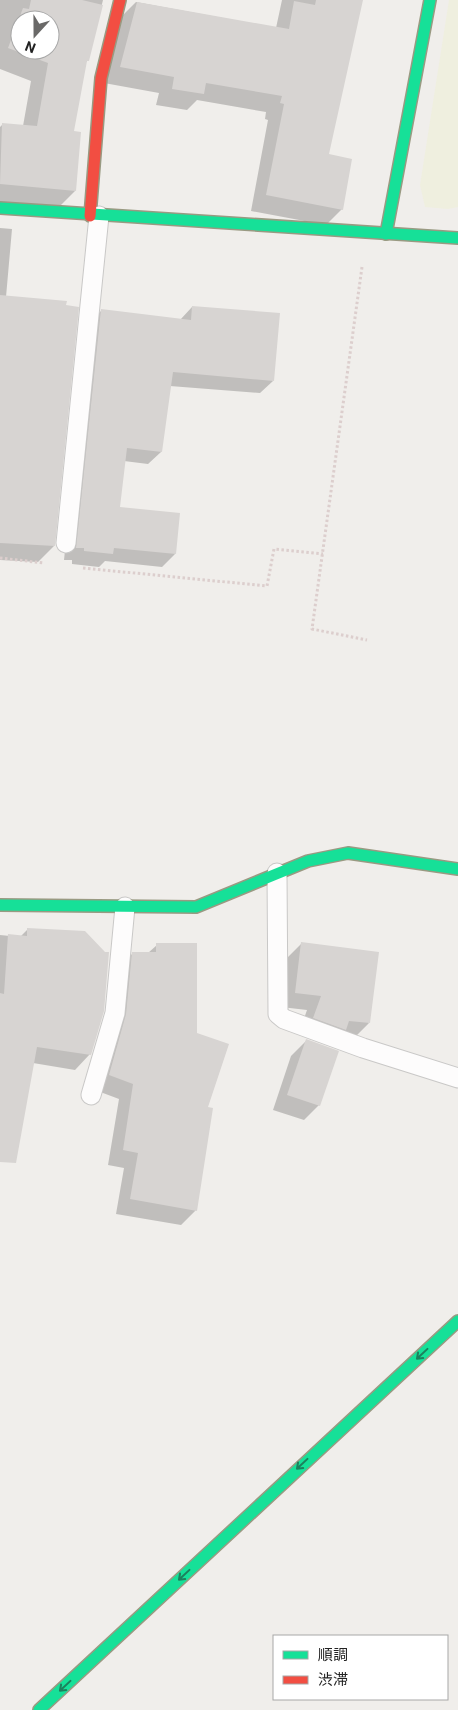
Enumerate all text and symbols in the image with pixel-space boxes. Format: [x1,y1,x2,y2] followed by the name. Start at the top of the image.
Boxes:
[10,10,60,60] north arrow
[23,38,38,56] text: N
[416,1348,429,1360] one-way arrow
[296,1458,309,1470] one-way arrow
[177,1569,190,1581] one-way arrow
[273,1635,448,1700] legend
[318,1646,348,1664] text: 順調
[318,1671,348,1689] text: 渋滞
[58,1680,71,1692] one-way arrow

